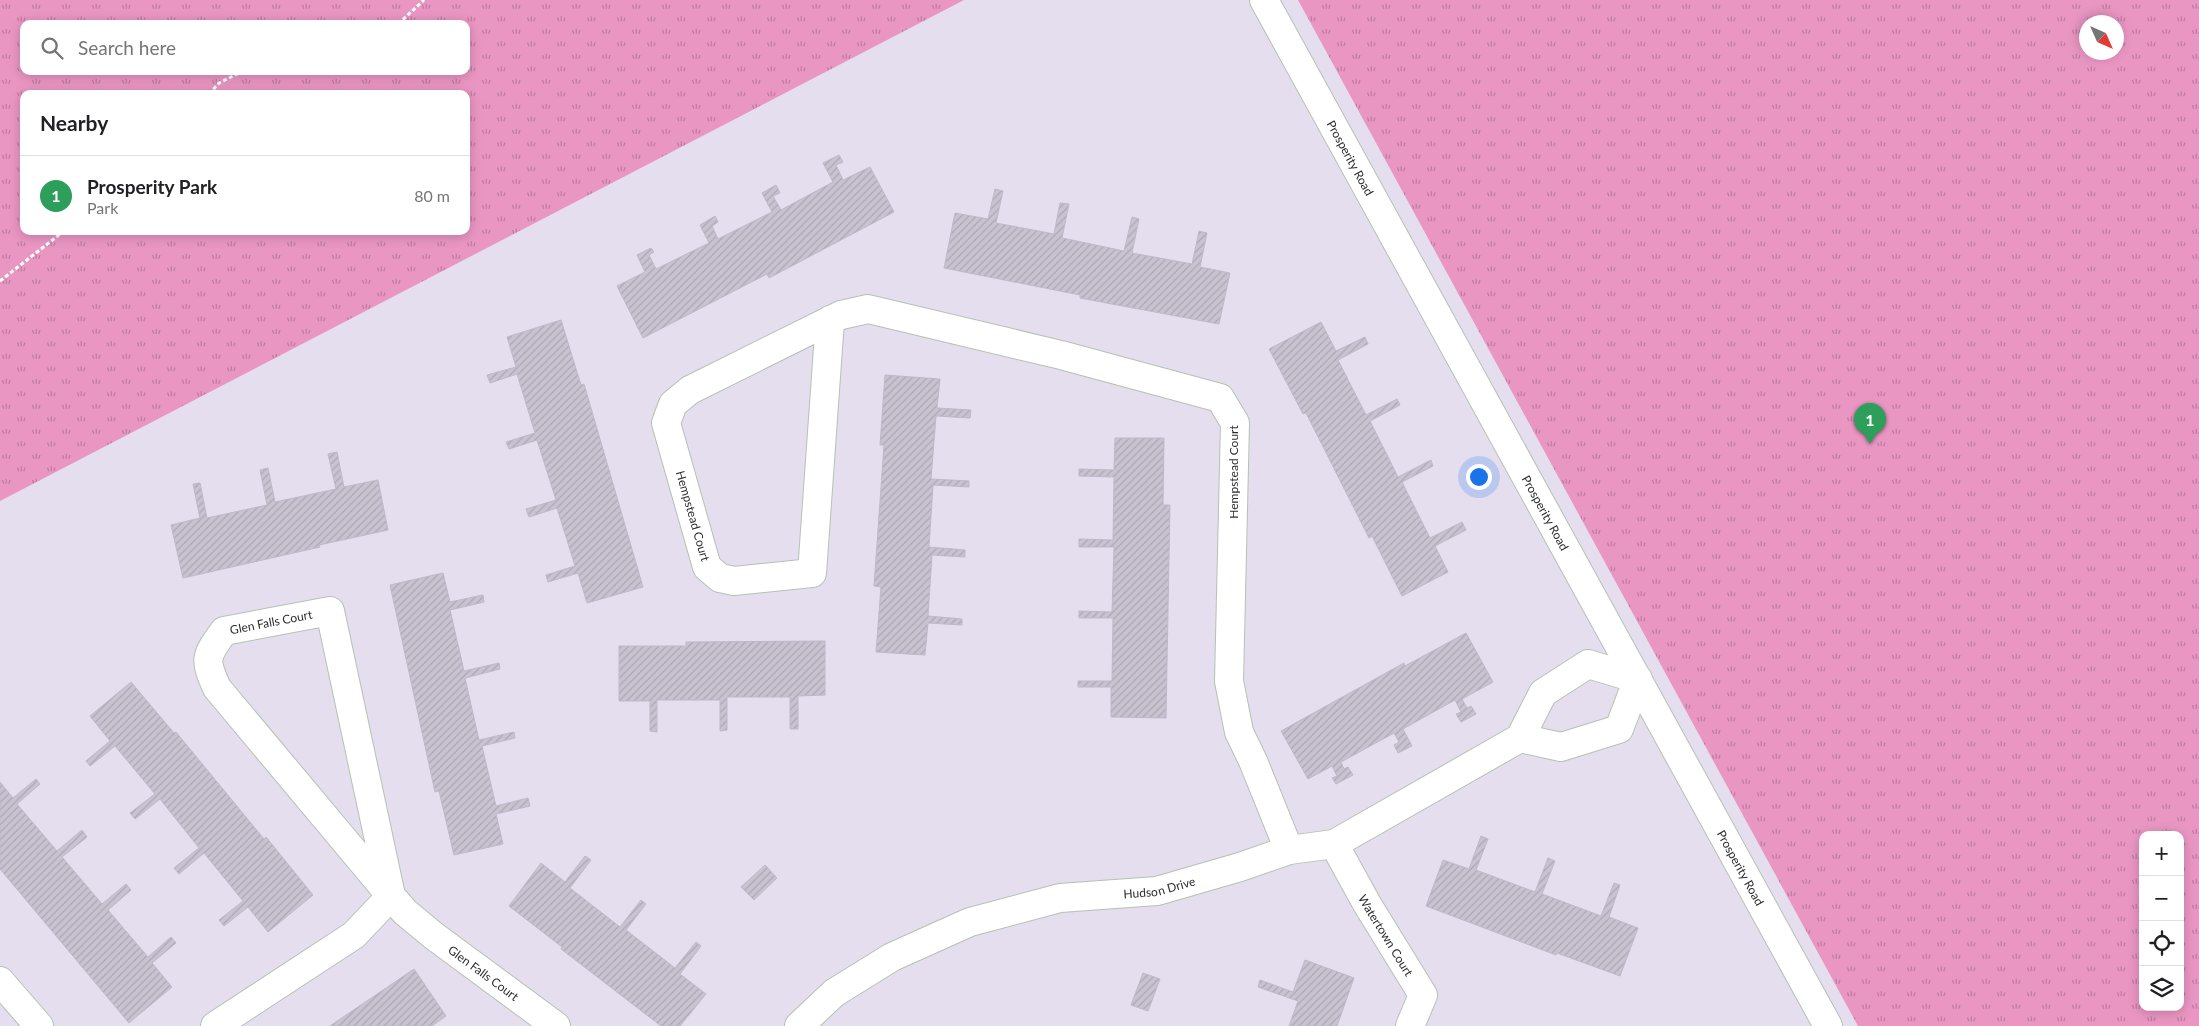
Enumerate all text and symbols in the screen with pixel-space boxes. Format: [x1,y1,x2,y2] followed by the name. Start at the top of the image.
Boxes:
[2079,15,2124,60] north arrow
[20,20,470,75] search box
[38,34,66,62] icon: search
[78,36,176,59] text: Search here
[40,110,108,135] text: Nearby
[1324,118,1377,198] street label: Prosperity Road
[87,175,217,198] text: Prosperity Park
[51,186,61,205] text: 1
[414,186,450,205] text: 80 m
[87,198,118,217] text: Park
[1854,403,1886,444] pin: 1
[1226,425,1241,519] street label: Hempstead Court
[1466,464,1492,490] your location
[673,469,713,564] street label: Hempstead Court
[1519,472,1572,553] street label: Prosperity Road
[229,607,314,637] street label: Glen Falls Court
[1714,827,1768,908] street label: Prosperity Road
[2139,831,2184,1011] map controls
[2139,831,2184,876] button: +
[1123,873,1197,901] street label: Hudson Drive
[2139,876,2184,921] button: −
[1356,892,1417,979] street label: Watertown Court
[2139,921,2184,966] button: locate
[446,942,522,1004] street label: Glen Falls Court
[2139,966,2184,1011] button: layers

